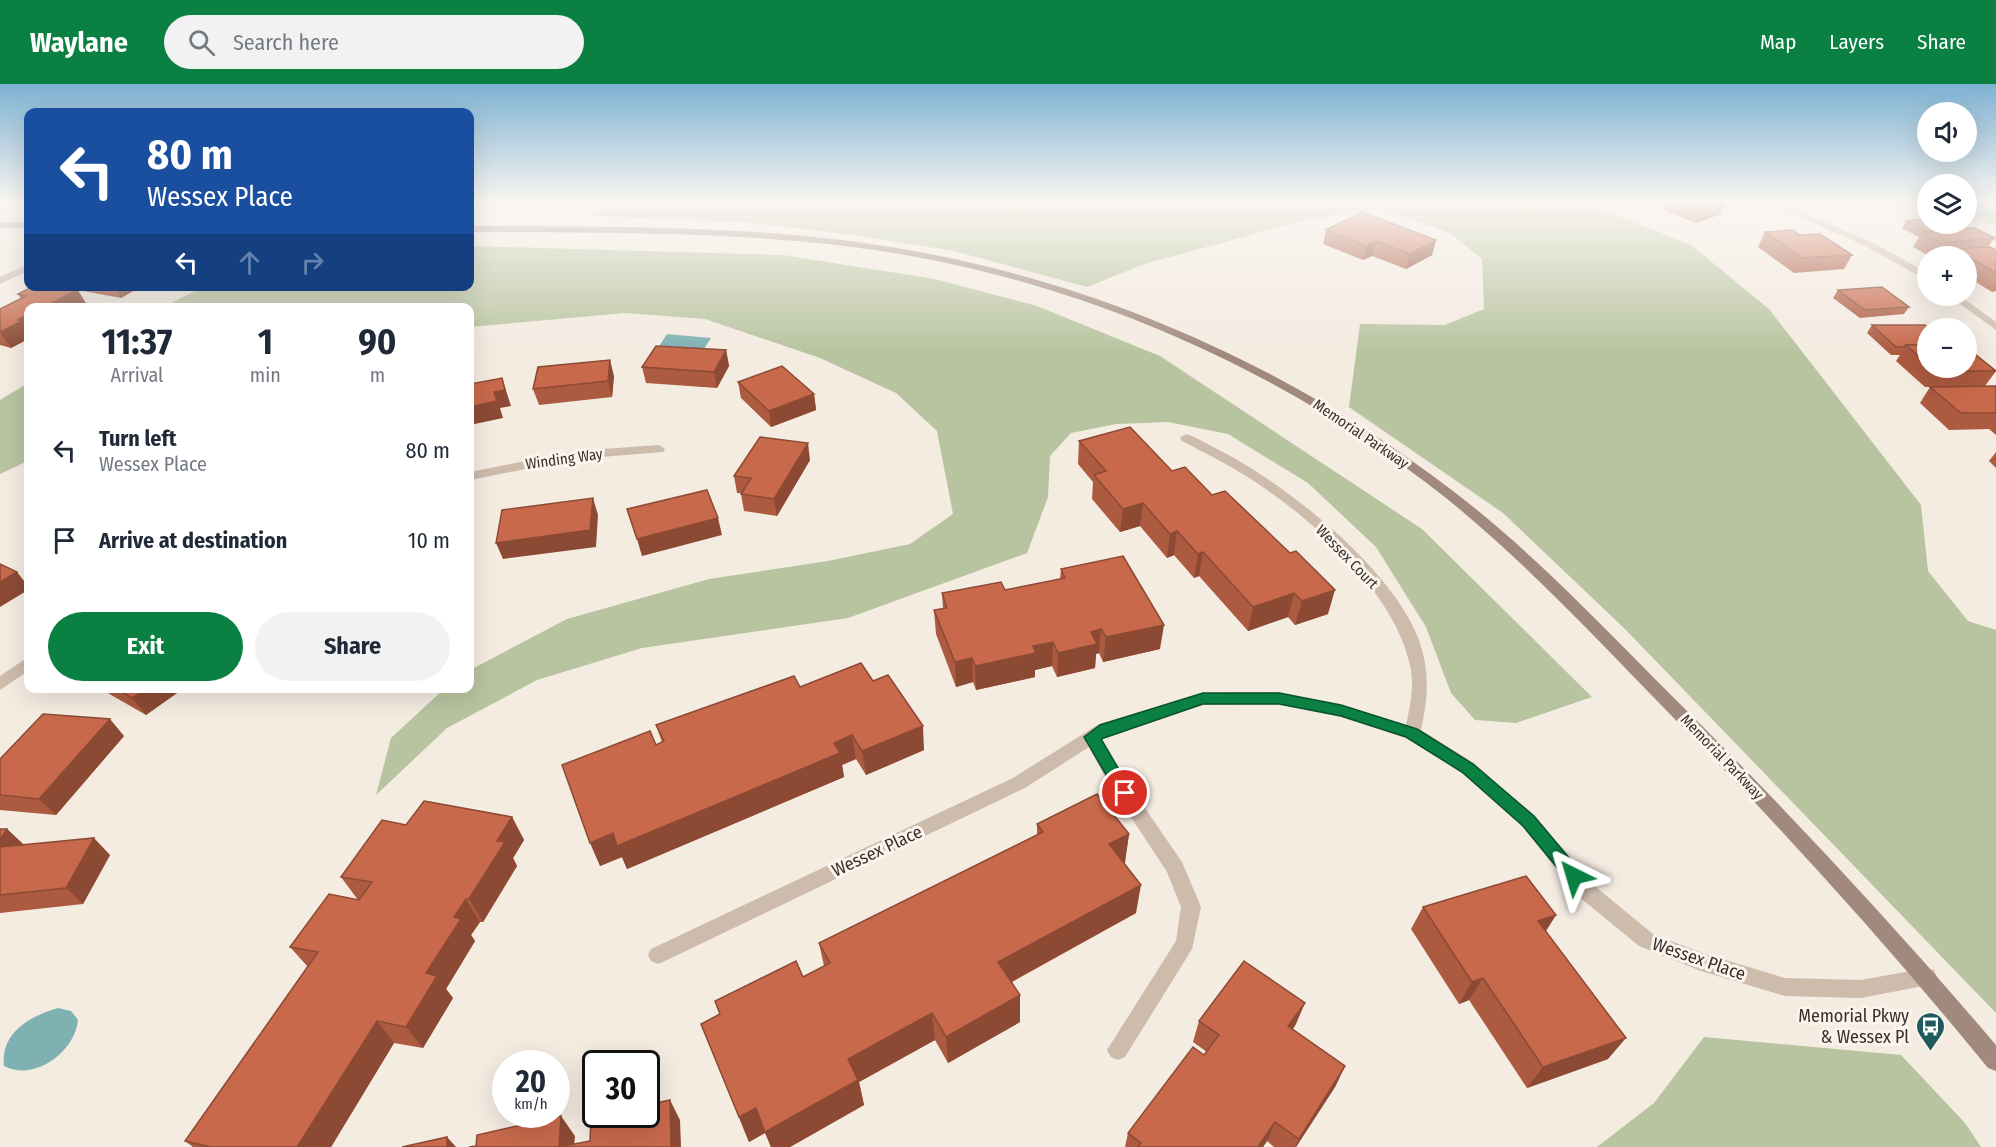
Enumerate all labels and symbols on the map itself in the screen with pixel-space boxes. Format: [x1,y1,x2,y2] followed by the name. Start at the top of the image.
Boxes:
[1310,395,1412,473] street label: Memorial Parkway
[524,445,604,473] street label: Winding Way
[1312,521,1382,593] street label: Wessex Court
[1677,711,1767,803] street label: Memorial Parkway
[1099,767,1150,818] pin
[828,820,926,882] street label: Wessex Place
[1542,844,1606,908] position arrow
[1649,933,1749,985] street label: Wessex Place
[1798,1005,1909,1048] place label: Memorial Pkwy & Wessex Pl
[1914,1010,1946,1052] bus stop icon: Memorial Pkwy & Wessex Pl
[582,1050,660,1128] speed limit sign: 30

